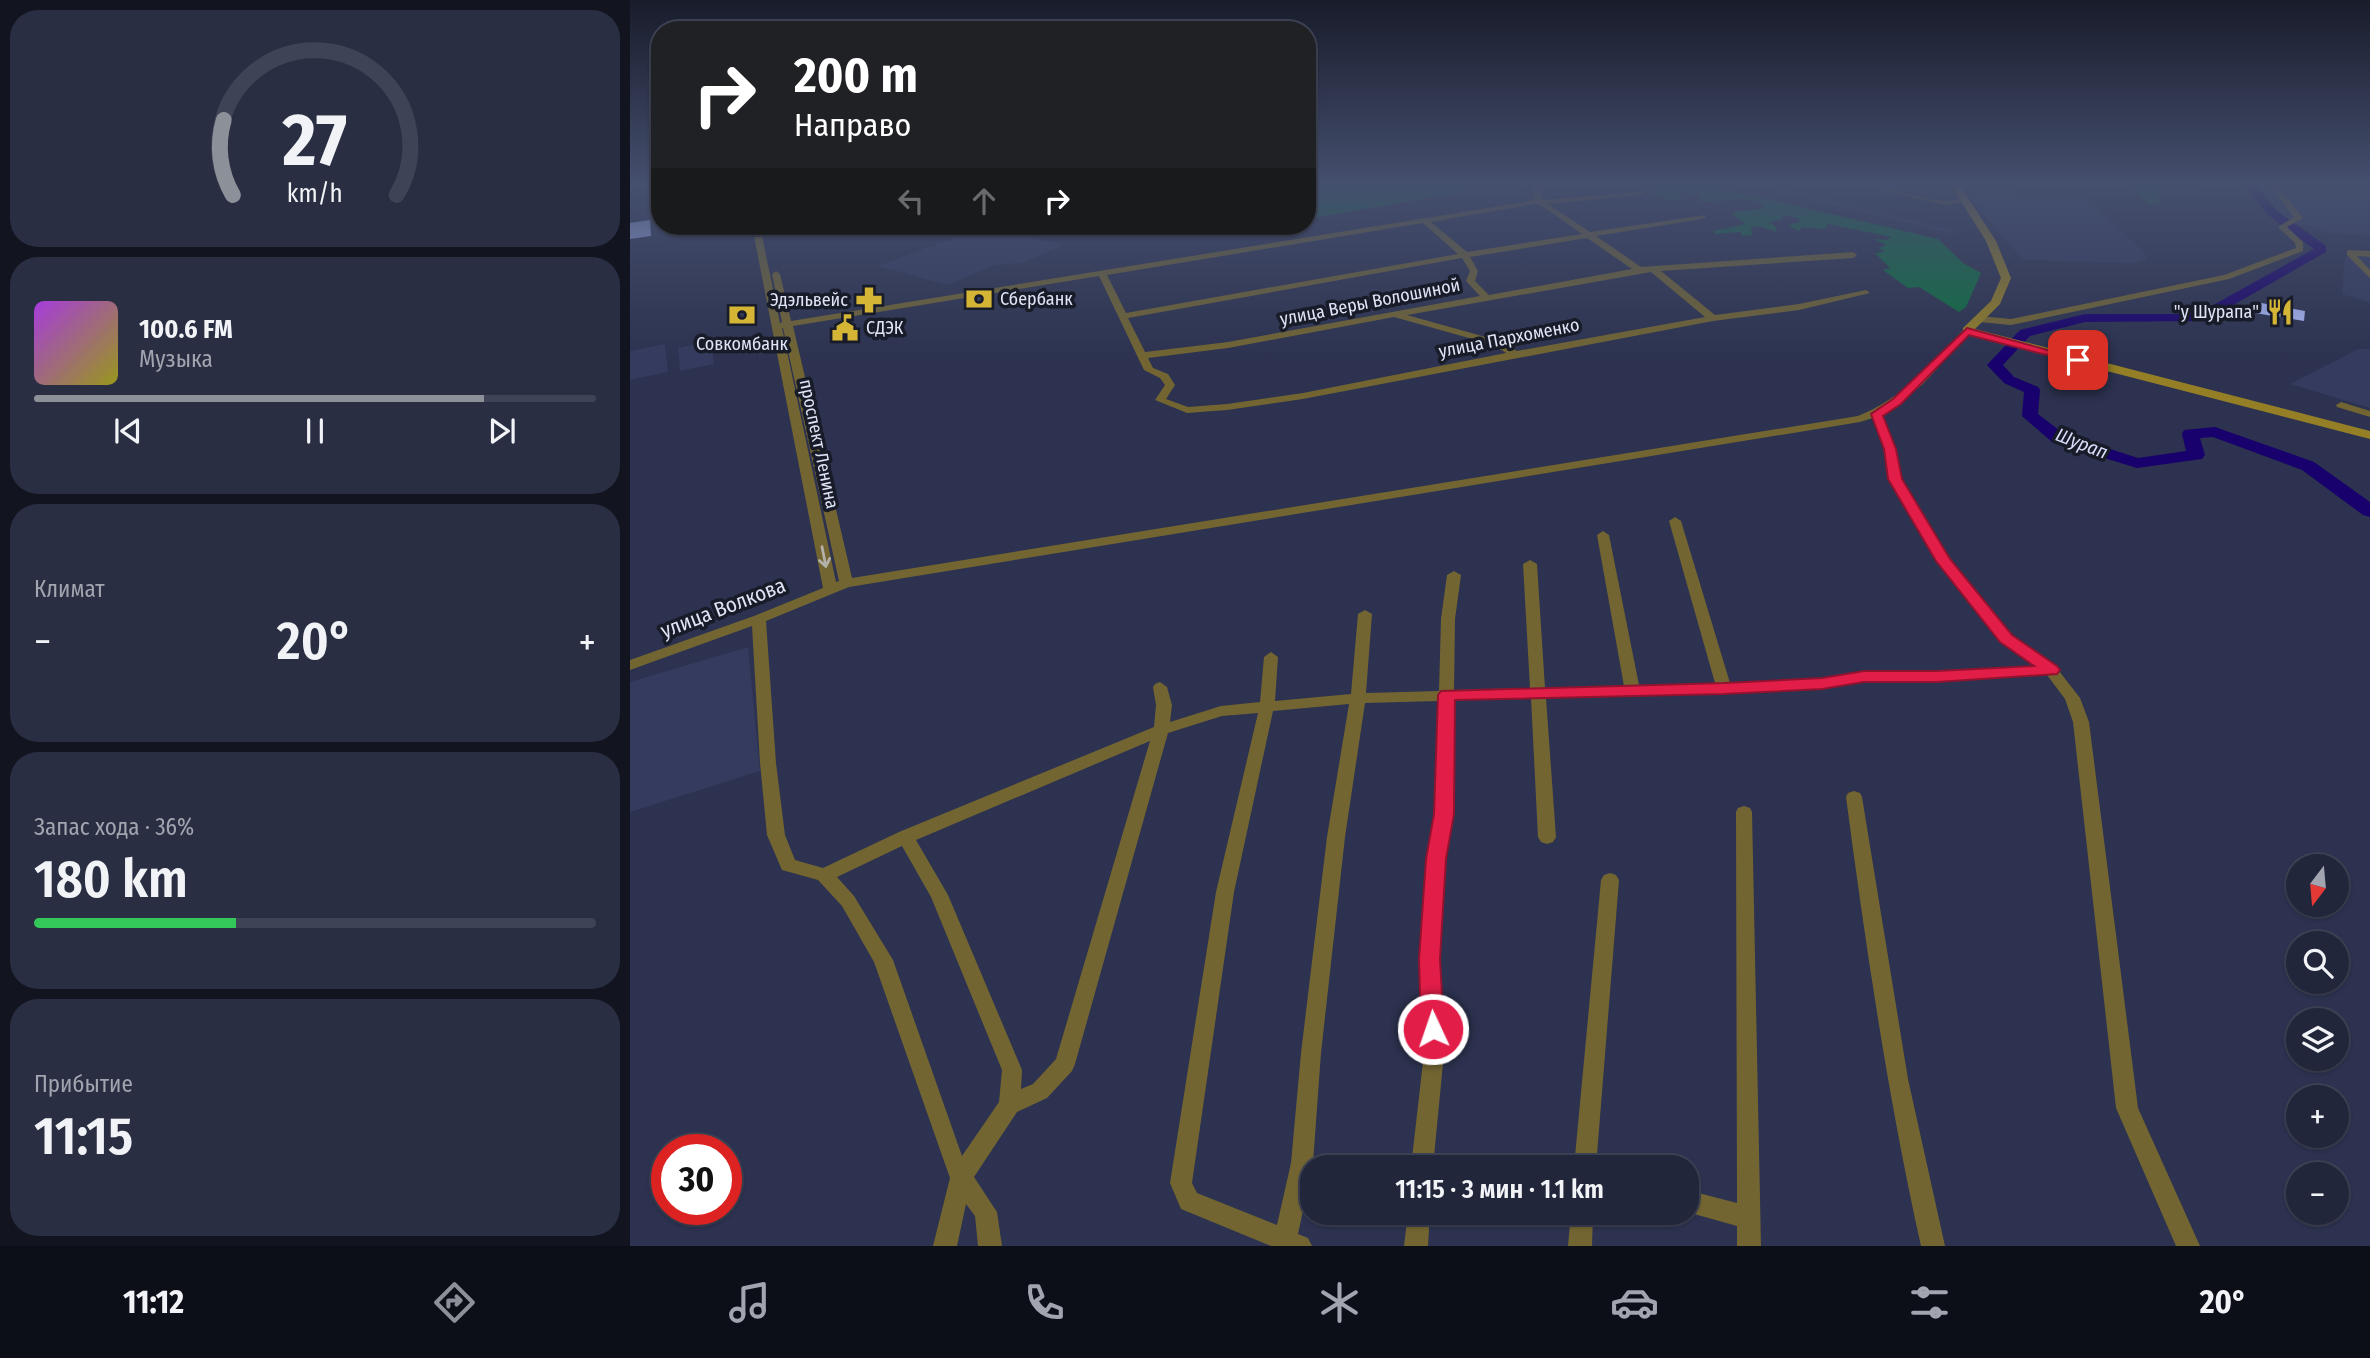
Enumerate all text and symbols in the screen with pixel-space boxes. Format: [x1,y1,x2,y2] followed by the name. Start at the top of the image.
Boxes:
[794,46,918,105] text: 200 m
[679,49,770,140] icon: right
[282,97,347,184] text: 27
[794,106,911,144] text: Направо
[287,178,343,208] text: km/h
[892,182,930,220] icon: left
[965,182,1003,220] icon: ahead
[1038,182,1076,220] icon: right
[1278,274,1462,330] street label: улица Веры Волошиной
[964,284,994,314] bank icon: Сбербанк
[854,285,884,315] pharmacy icon: Эдэльвейс
[1000,288,1073,310] place label: Сбербанк
[770,289,848,311] place label: Эдэльвейс
[2265,297,2295,327] restaurant icon: "у Шурапа"
[727,300,757,330] bank icon: Совкомбанк
[2174,301,2259,323] place label: "у Шурапа"
[830,313,860,343] public building icon: СДЭК
[139,314,233,345] text: 100.6 FM
[1437,314,1581,362] street label: улица Пархоменко
[866,317,904,339] place label: СДЭК
[2048,330,2108,390] pin
[696,333,789,355] place label: Совкомбанк
[2059,341,2097,379] icon: arrive
[139,345,213,373] text: Музыка
[795,377,844,511] street label: проспект Ленина
[109,412,147,450] icon: previous
[296,412,334,450] icon: pause
[483,412,521,450] icon: next
[2053,423,2111,464] water label: Шурап
[818,545,831,568] one-way arrow
[657,572,789,644] street label: улица Волкова
[34,575,105,603] text: Климат
[277,610,353,673] text: 20°
[34,619,51,665] text: −
[579,619,596,665] text: +
[34,813,194,841] text: Запас хода · 36%
[34,848,188,911] text: 180 km
[2286,854,2348,917] north arrow
[2286,854,2349,1225] map controls
[2286,931,2349,994] button: search
[1396,992,1470,1066] position arrow
[2286,1008,2349,1071] button: layers
[34,1070,133,1098] text: Прибытие
[2286,1085,2349,1148] button: +
[34,1105,133,1168] text: 11:15
[651,1134,742,1225] speed limit sign: 30
[2286,1162,2349,1225] button: −
[1395,1174,1604,1205] text: 11:15 · 3 мин · 1.1 km
[430,1278,479,1327] icon: directions
[725,1278,774,1327] icon: music
[1020,1278,1069,1327] icon: phone
[1315,1278,1364,1327] icon: climate
[1610,1278,1659,1327] icon: car
[1905,1278,1954,1327] icon: filters
[123,1283,184,1321] text: 11:12
[2200,1283,2247,1321] text: 20°

